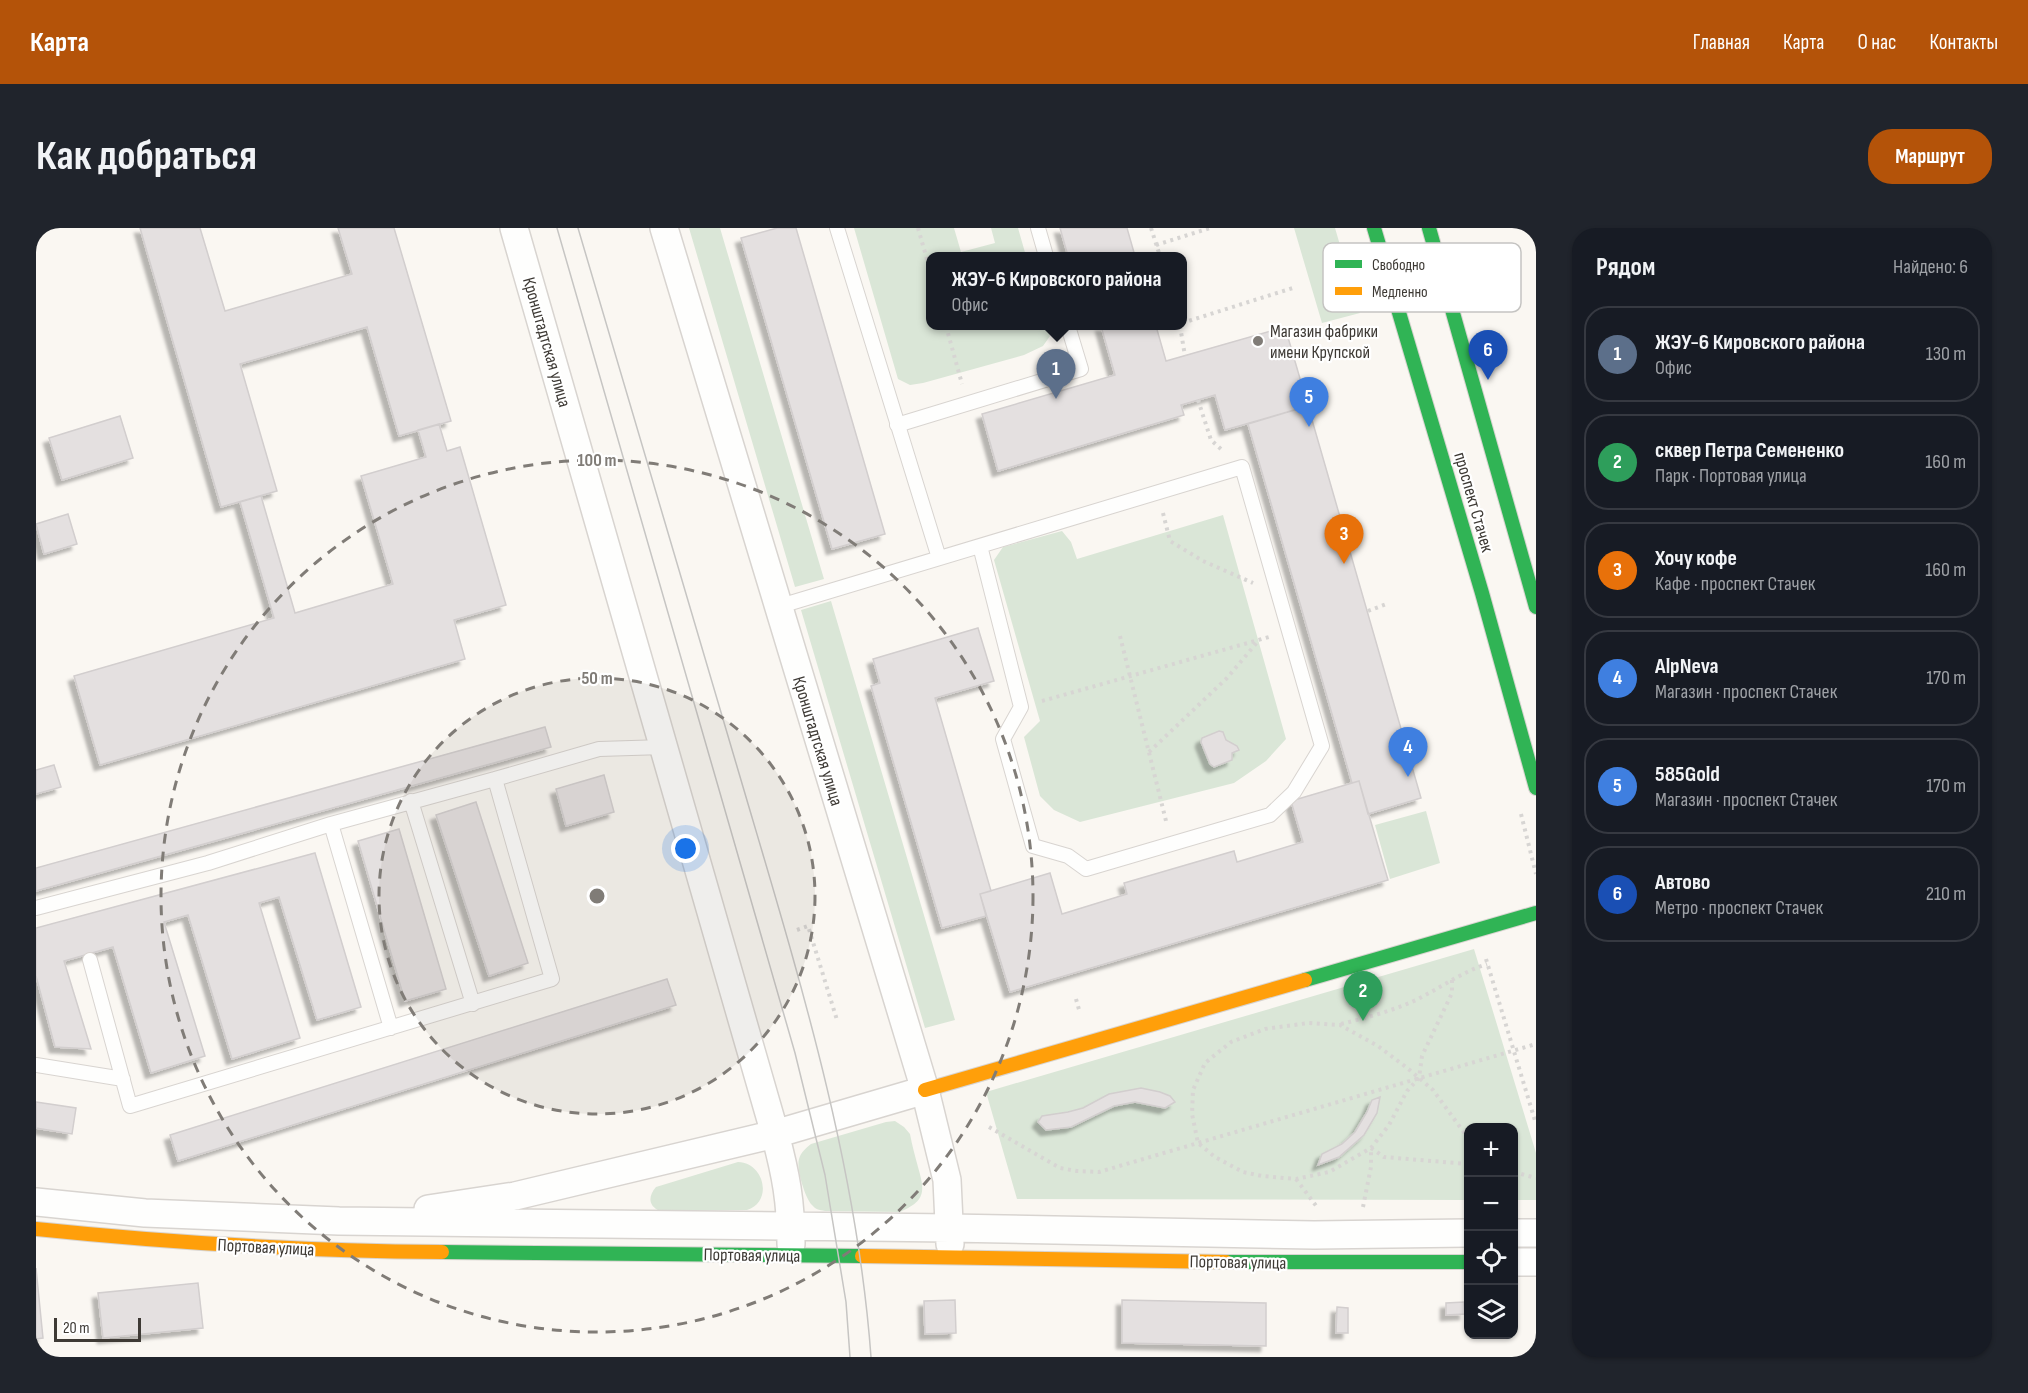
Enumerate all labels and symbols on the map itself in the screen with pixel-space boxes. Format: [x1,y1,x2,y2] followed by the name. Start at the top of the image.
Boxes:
[1323,243,1521,312] legend
[1372,256,1425,275] text: Свободно
[518,275,575,410] street label: Кронштадтская улица
[1372,283,1428,302] text: Медленно
[1270,321,1378,363] place label: Магазин фабрики имени Крупской
[1468,330,1508,380] pin: 6
[1251,334,1265,348] marker: Магазин фабрики имени Крупской
[1036,350,1076,399] pin: 1
[1290,378,1328,427] pin: 5
[578,450,617,471] text: 100 m
[1449,450,1498,555] street label: проспект Стачек
[1324,514,1364,564] pin: 3
[581,668,613,689] text: 50 m
[788,674,847,808] street label: Кронштадтская улица
[1388,728,1428,777] pin: 4
[671,834,700,863] your location
[587,886,607,906] centre of rings
[1344,972,1382,1021] pin: 2
[217,1234,315,1261] street label: Портовая улица
[703,1244,801,1267] street label: Портовая улица
[1189,1251,1287,1274] street label: Портовая улица
[54,1315,141,1342] scale bar

